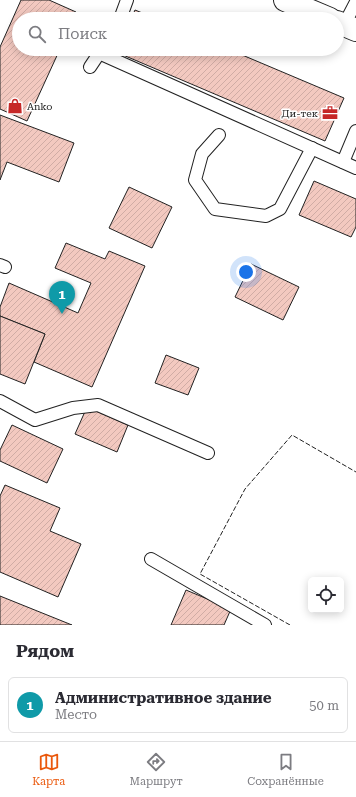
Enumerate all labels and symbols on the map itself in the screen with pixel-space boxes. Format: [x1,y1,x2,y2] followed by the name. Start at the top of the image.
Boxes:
[6,97,24,115] shop icon: Anko
[27,101,52,112] place label: Anko
[321,104,339,122] office icon: Ди-тек
[282,108,319,119] place label: Ди-тек
[236,262,256,282] your location
[49,281,75,314] pin: 1

